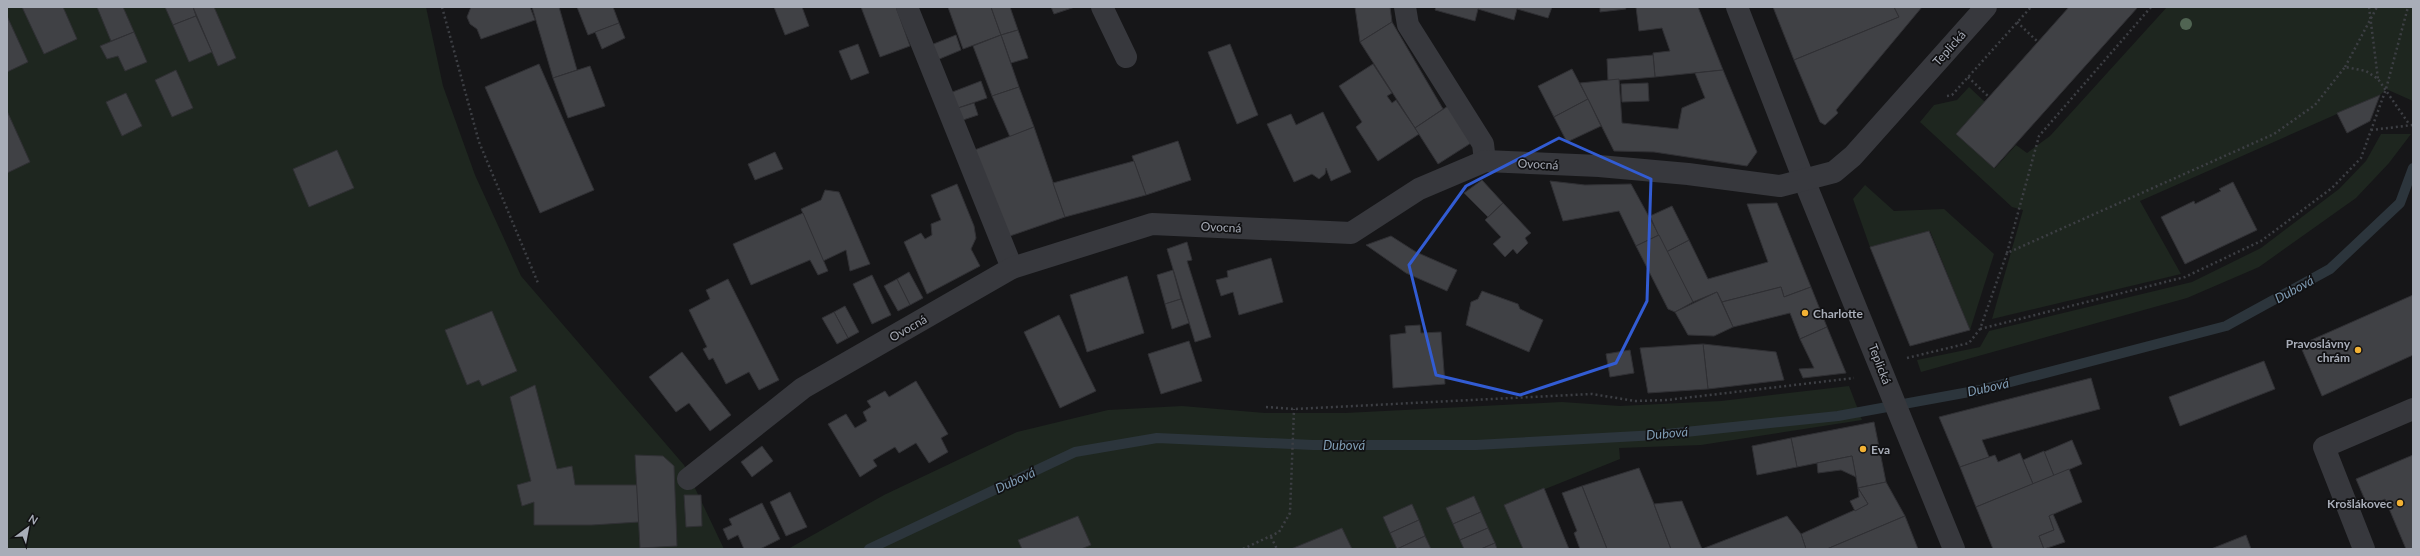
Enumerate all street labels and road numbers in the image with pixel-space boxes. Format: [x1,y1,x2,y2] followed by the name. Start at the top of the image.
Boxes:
[1929,27,1969,69] street label: Teplická
[1517,155,1559,173] street label: Ovocná
[1200,218,1242,236] street label: Ovocná
[887,311,929,345] street label: Ovocná
[1865,342,1895,386] street label: Teplická

